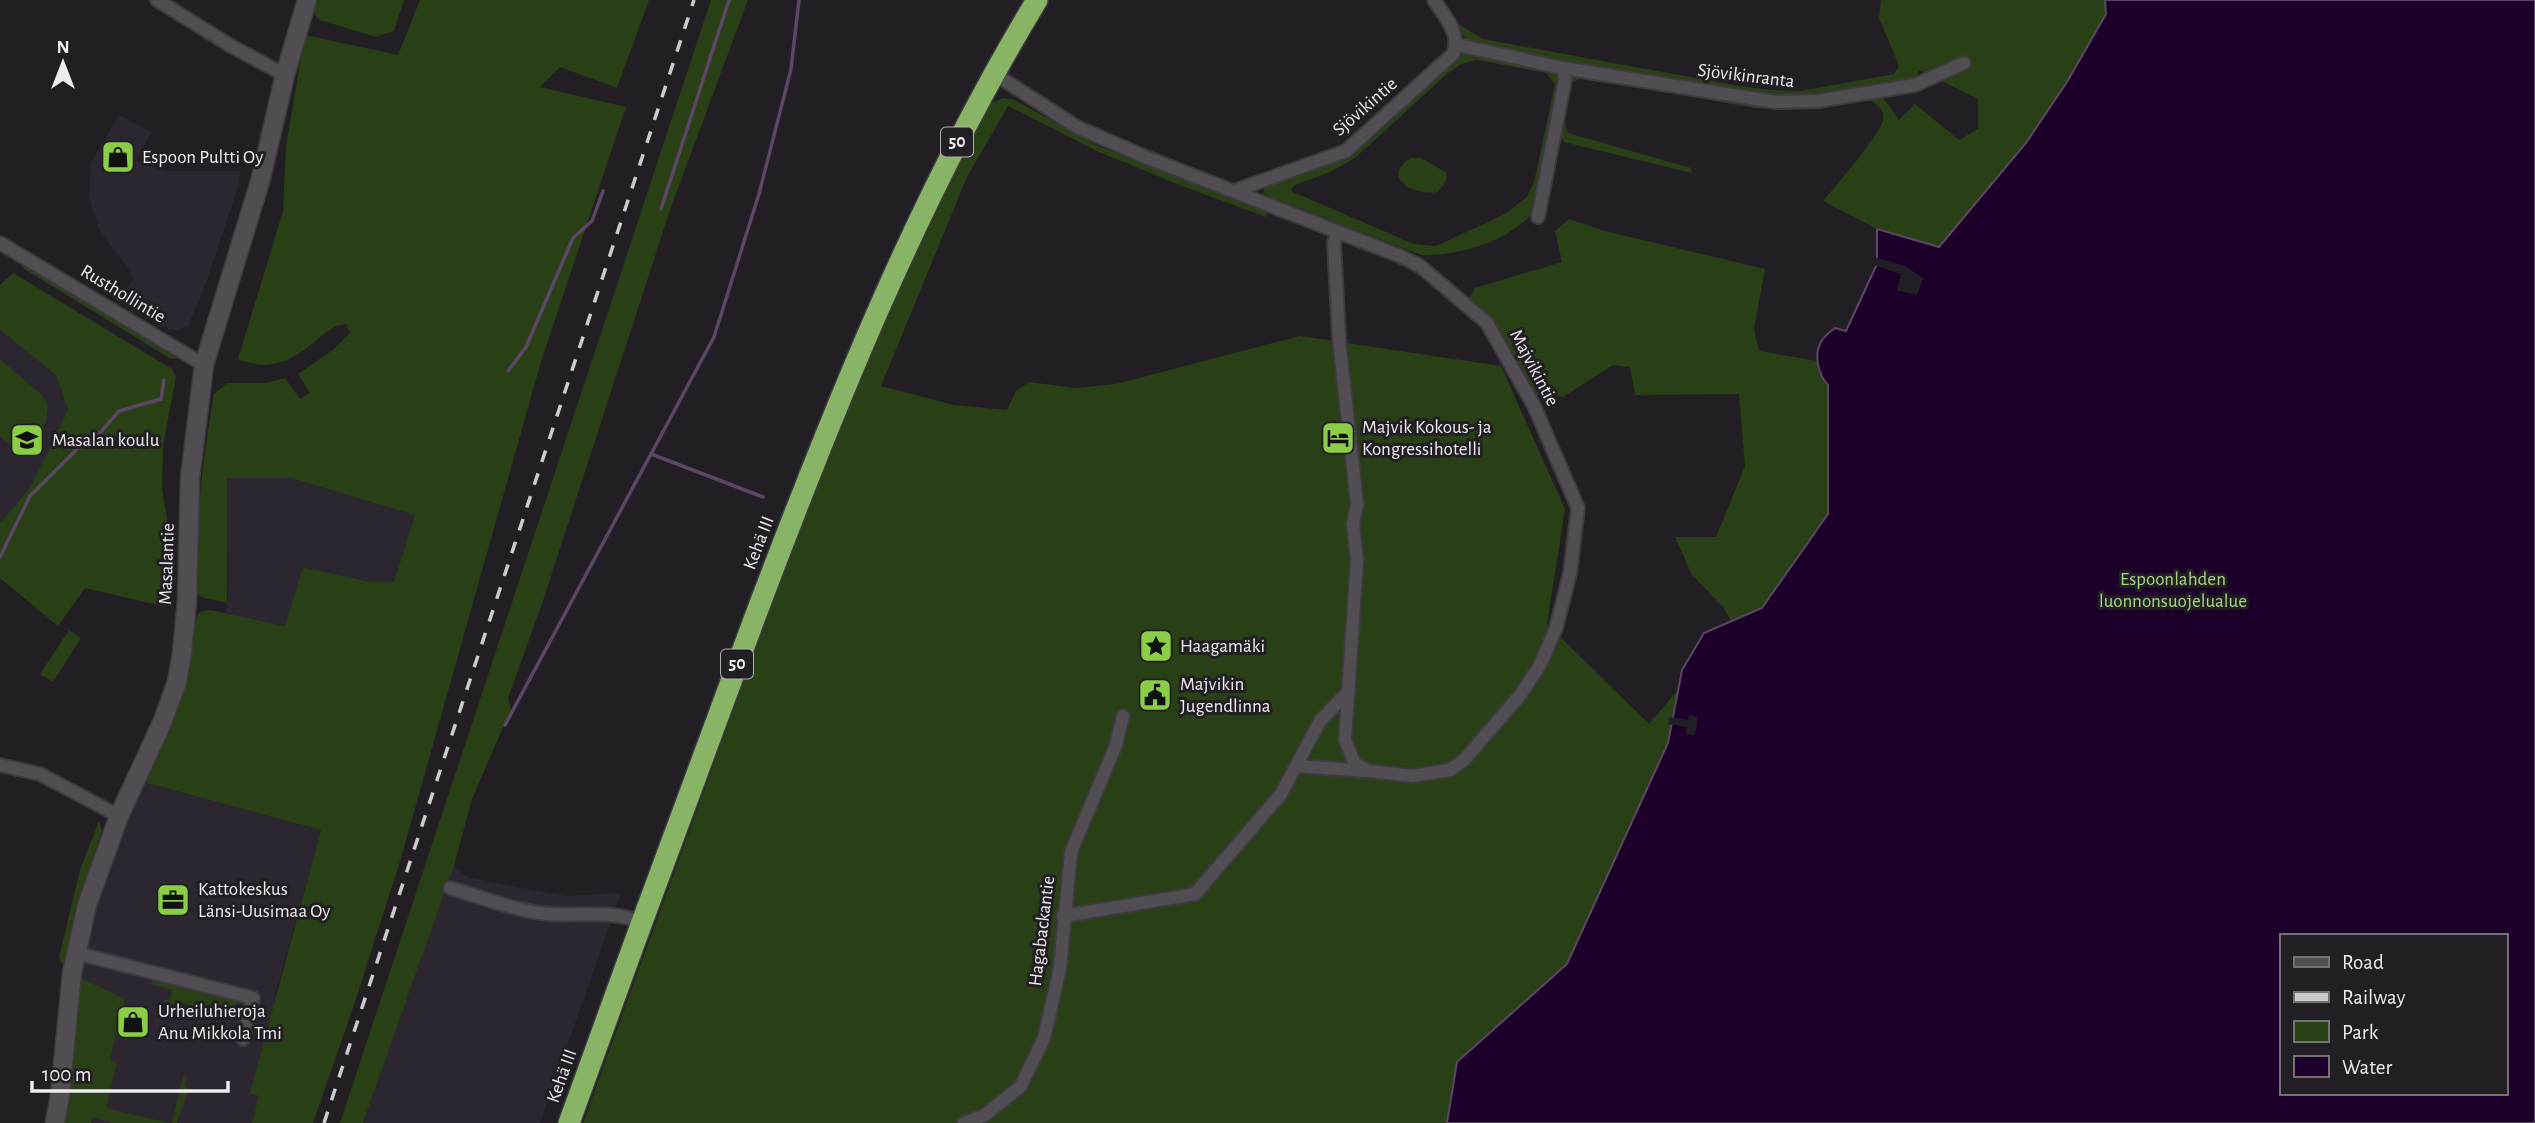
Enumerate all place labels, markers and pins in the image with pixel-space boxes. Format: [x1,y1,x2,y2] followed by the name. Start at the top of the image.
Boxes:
[99,138,137,176] shop icon: Espoon Pultti Oy
[142,148,263,167] place label: Espoon Pultti Oy
[1362,418,1492,459] place label: Majvik Kokous- ja Kongressihotelli
[1319,419,1357,457] hotel icon: Majvik Kokous- ja Kongressihotelli
[8,421,46,459] school or university icon: Masalan koulu
[52,431,160,450] place label: Masalan koulu
[1137,627,1175,665] place icon: Haagamäki
[1180,637,1265,656] place label: Haagamäki
[1180,675,1271,716] place label: Majvikin Jugendlinna
[1136,676,1174,714] public building icon: Majvikin Jugendlinna
[198,880,330,921] place label: Kattokeskus Länsi-Uusimaa Oy
[154,881,192,919] office icon: Kattokeskus Länsi-Uusimaa Oy
[158,1002,282,1043] place label: Urheiluhieroja Anu Mikkola Tmi
[114,1003,152,1041] shop icon: Urheiluhieroja Anu Mikkola Tmi

